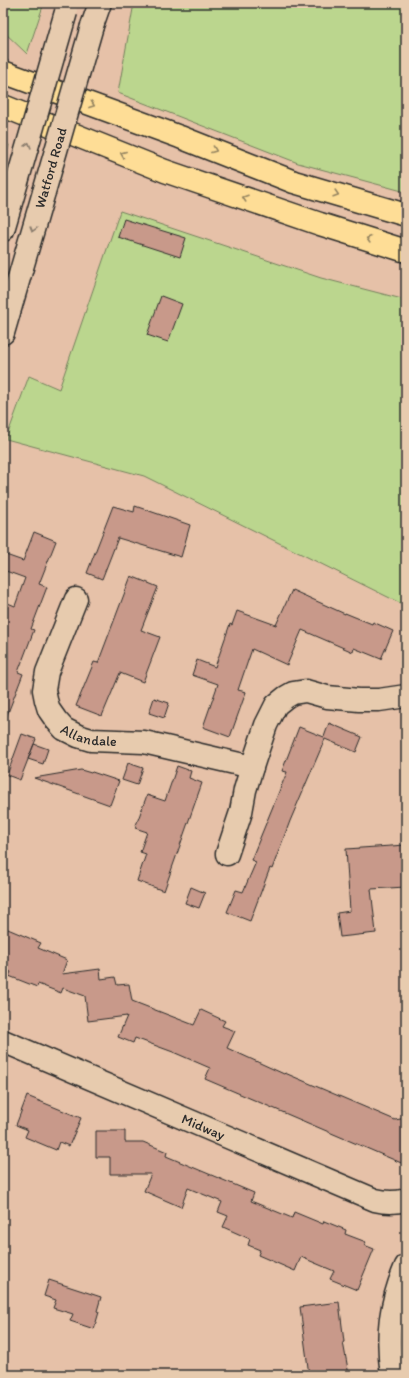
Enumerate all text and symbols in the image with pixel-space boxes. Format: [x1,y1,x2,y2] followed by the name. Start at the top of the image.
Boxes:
[89,100,96,108] one-way arrow
[31,125,71,210] street label: Watford Road
[23,142,32,149] one-way arrow
[211,146,218,154] one-way arrow
[120,150,127,158] one-way arrow
[333,189,340,198] one-way arrow
[242,195,249,203] one-way arrow
[29,226,38,233] one-way arrow
[365,235,372,244] one-way arrow
[58,720,117,749] street label: Allandale
[179,1110,228,1144] street label: Midway

